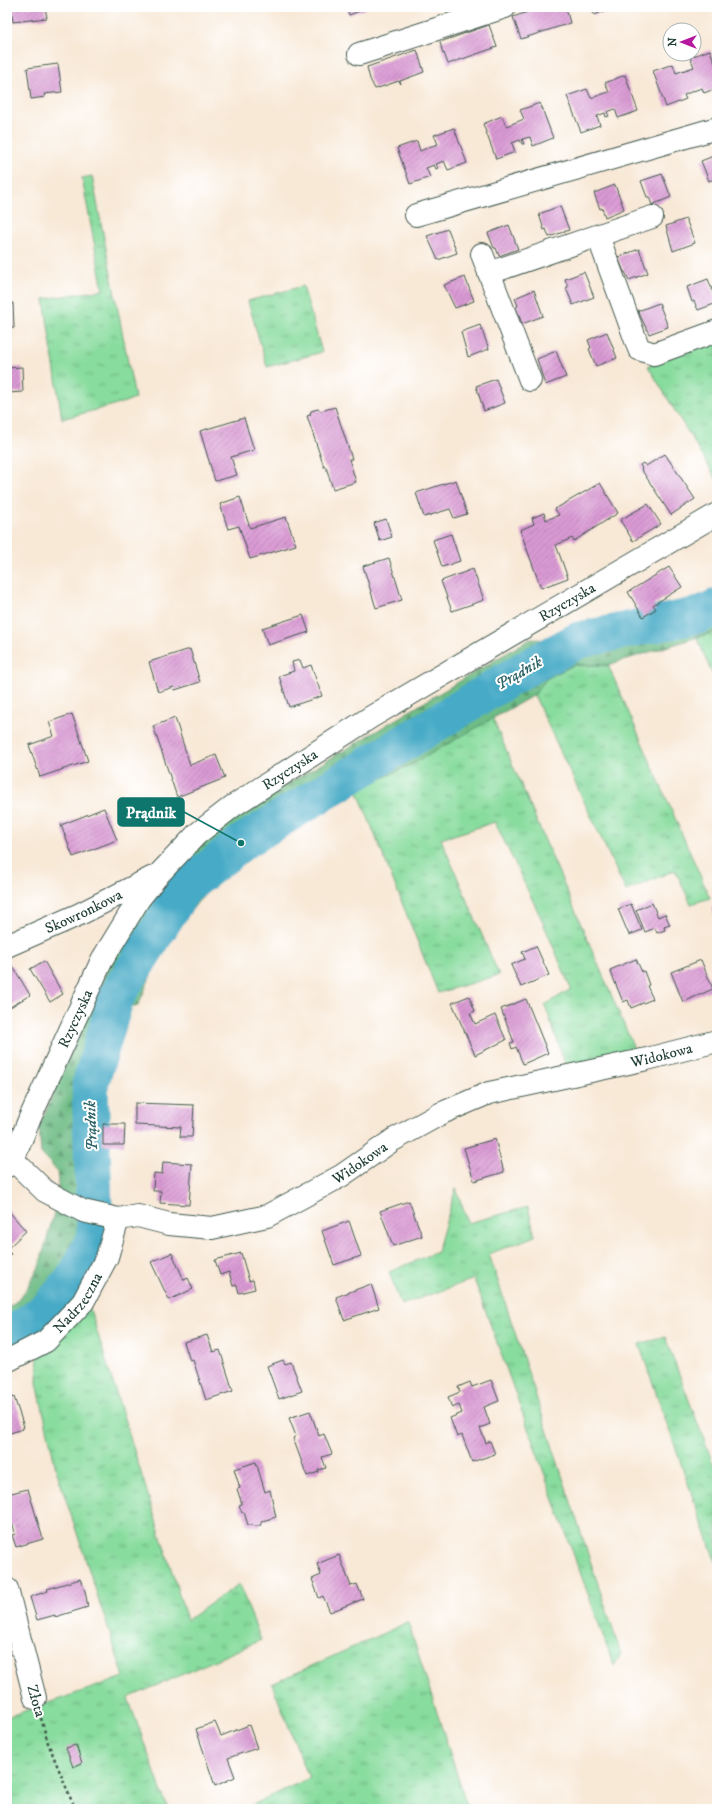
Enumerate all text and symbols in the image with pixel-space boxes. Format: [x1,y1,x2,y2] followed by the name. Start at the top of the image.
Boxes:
[662,22,702,62] north arrow
[666,37,680,47] text: N
[535,578,599,626] street label: Rzyczyska
[492,652,546,694] water label: Prądnik
[258,744,322,794] street label: Rzyczyska
[118,798,184,826] callout: Prądnik
[126,803,177,823] text: Prądnik
[42,884,126,938] street label: Skowronkowa
[54,986,97,1051] street label: Rzyczyska
[628,1038,695,1072] street label: Widokowa
[80,1100,102,1152] water label: Prądnik
[328,1137,392,1189] street label: Widokowa
[49,1269,107,1337] street label: Nadrzeczna
[22,1683,50,1720] street label: Złota

